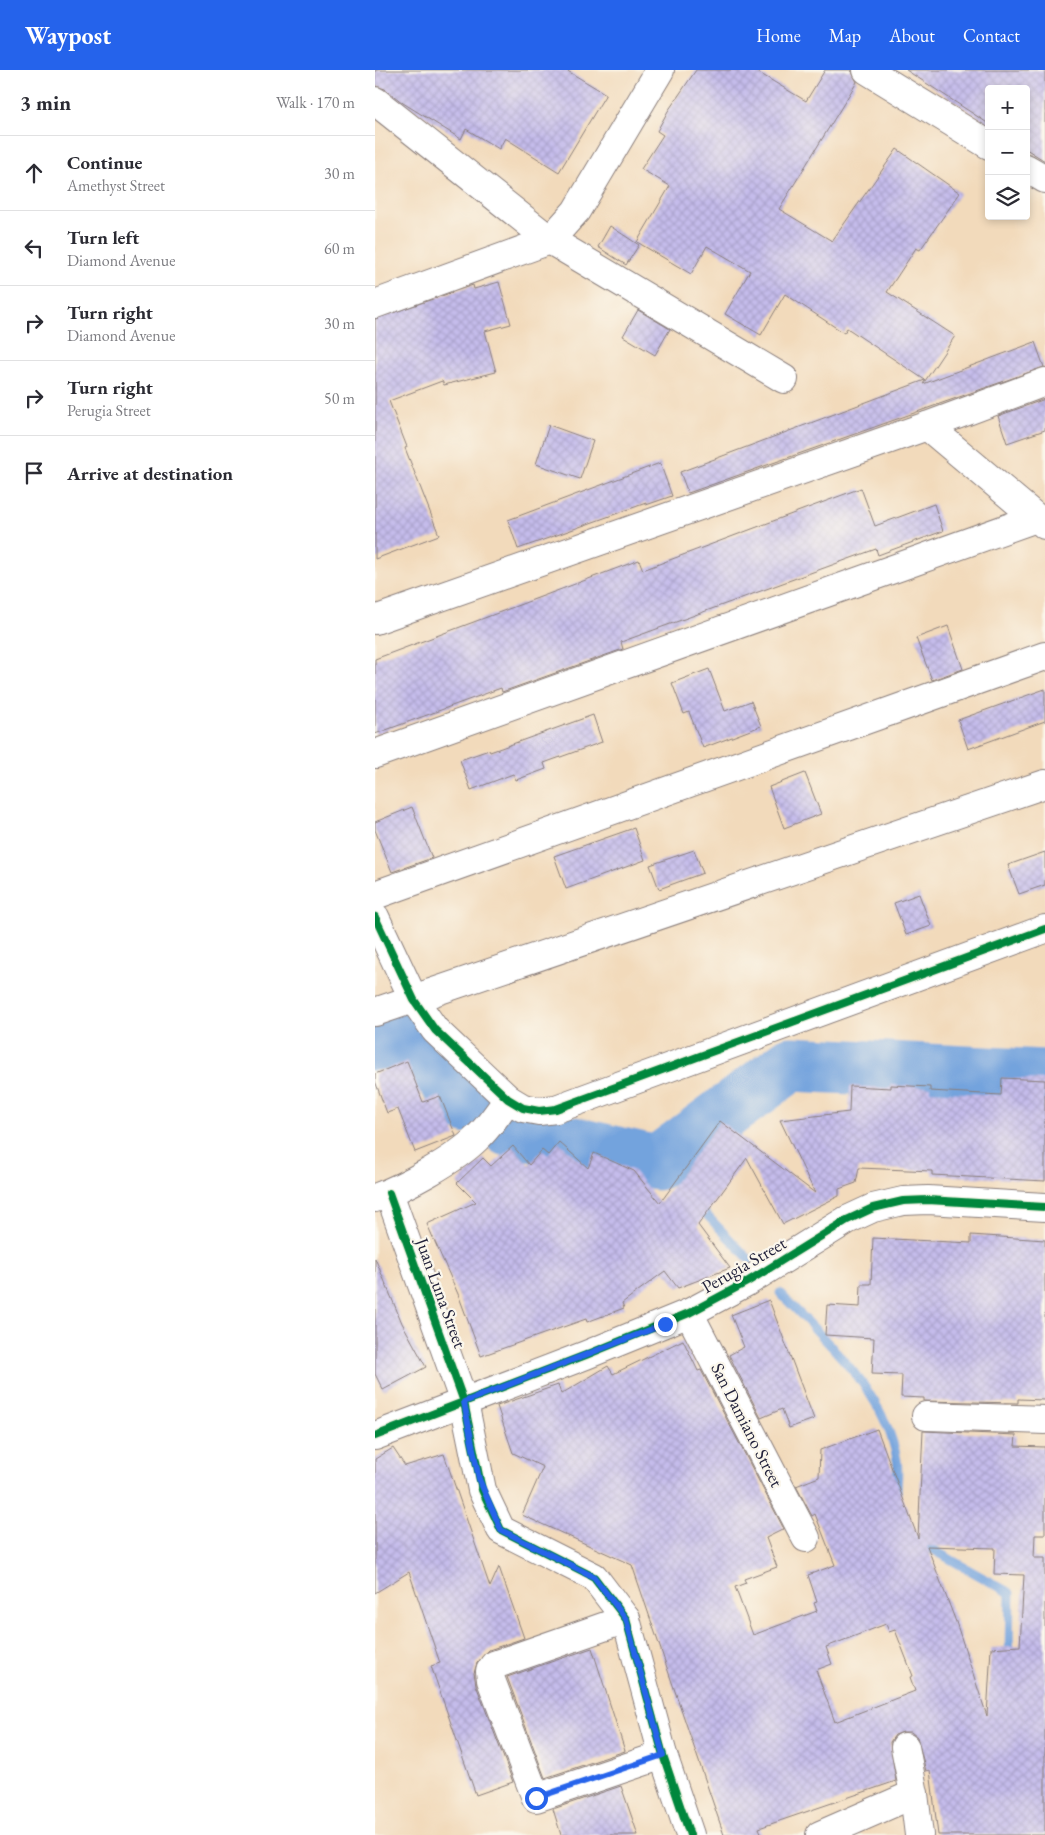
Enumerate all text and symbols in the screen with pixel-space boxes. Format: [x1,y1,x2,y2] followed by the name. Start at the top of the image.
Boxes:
[25,20,111,51] text: Waypost
[756,24,801,47] text: Home
[829,24,861,47] text: Map
[889,24,935,47] text: About
[963,24,1020,47] text: Contact
[985,85,1030,220] map controls
[985,85,1030,130] button: +
[20,89,71,116] text: 3 min
[276,92,355,113] text: Walk · 170 m
[985,130,1030,175] button: −
[67,150,142,175] text: Continue
[20,159,48,187] icon: ahead
[324,163,355,184] text: 30 m
[67,175,165,196] text: Amethyst Street
[985,175,1030,220] button: layers
[67,225,139,250] text: Turn left
[20,234,48,262] icon: left
[324,238,355,259] text: 60 m
[67,250,175,271] text: Diamond Avenue
[67,300,153,325] text: Turn right
[20,309,48,337] icon: right
[324,313,355,334] text: 30 m
[67,325,175,346] text: Diamond Avenue
[67,375,153,400] text: Turn right
[20,384,48,412] icon: right
[324,388,355,409] text: 50 m
[67,400,151,421] text: Perugia Street
[20,459,48,487] icon: arrive
[67,461,233,486] text: Arrive at destination
[697,1231,791,1298] street label: Perugia Street
[410,1233,472,1351] street label: Juan Luna Street
[654,1313,677,1336] route end
[706,1359,789,1491] street label: San Damiano Street
[525,1787,548,1810] route start

